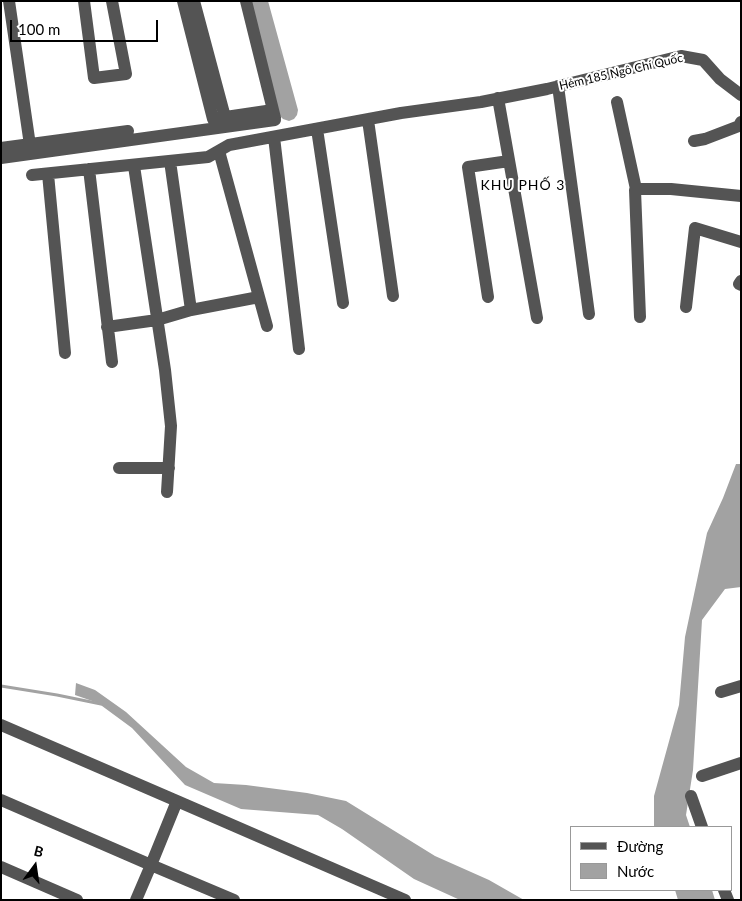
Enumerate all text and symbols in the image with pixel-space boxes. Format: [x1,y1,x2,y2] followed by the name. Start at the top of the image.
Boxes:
[12,10,160,42] scale bar
[18,20,60,38] text: 100 m
[558,51,684,93] street label: Hẻm 185 Ngô Chí Quốc
[479,177,567,193] district label: KHU PHỐ 3
[570,826,732,891] legend
[617,837,663,855] text: Đường
[10,841,60,891] north arrow
[32,842,45,860] text: B
[617,862,654,880] text: Nước

